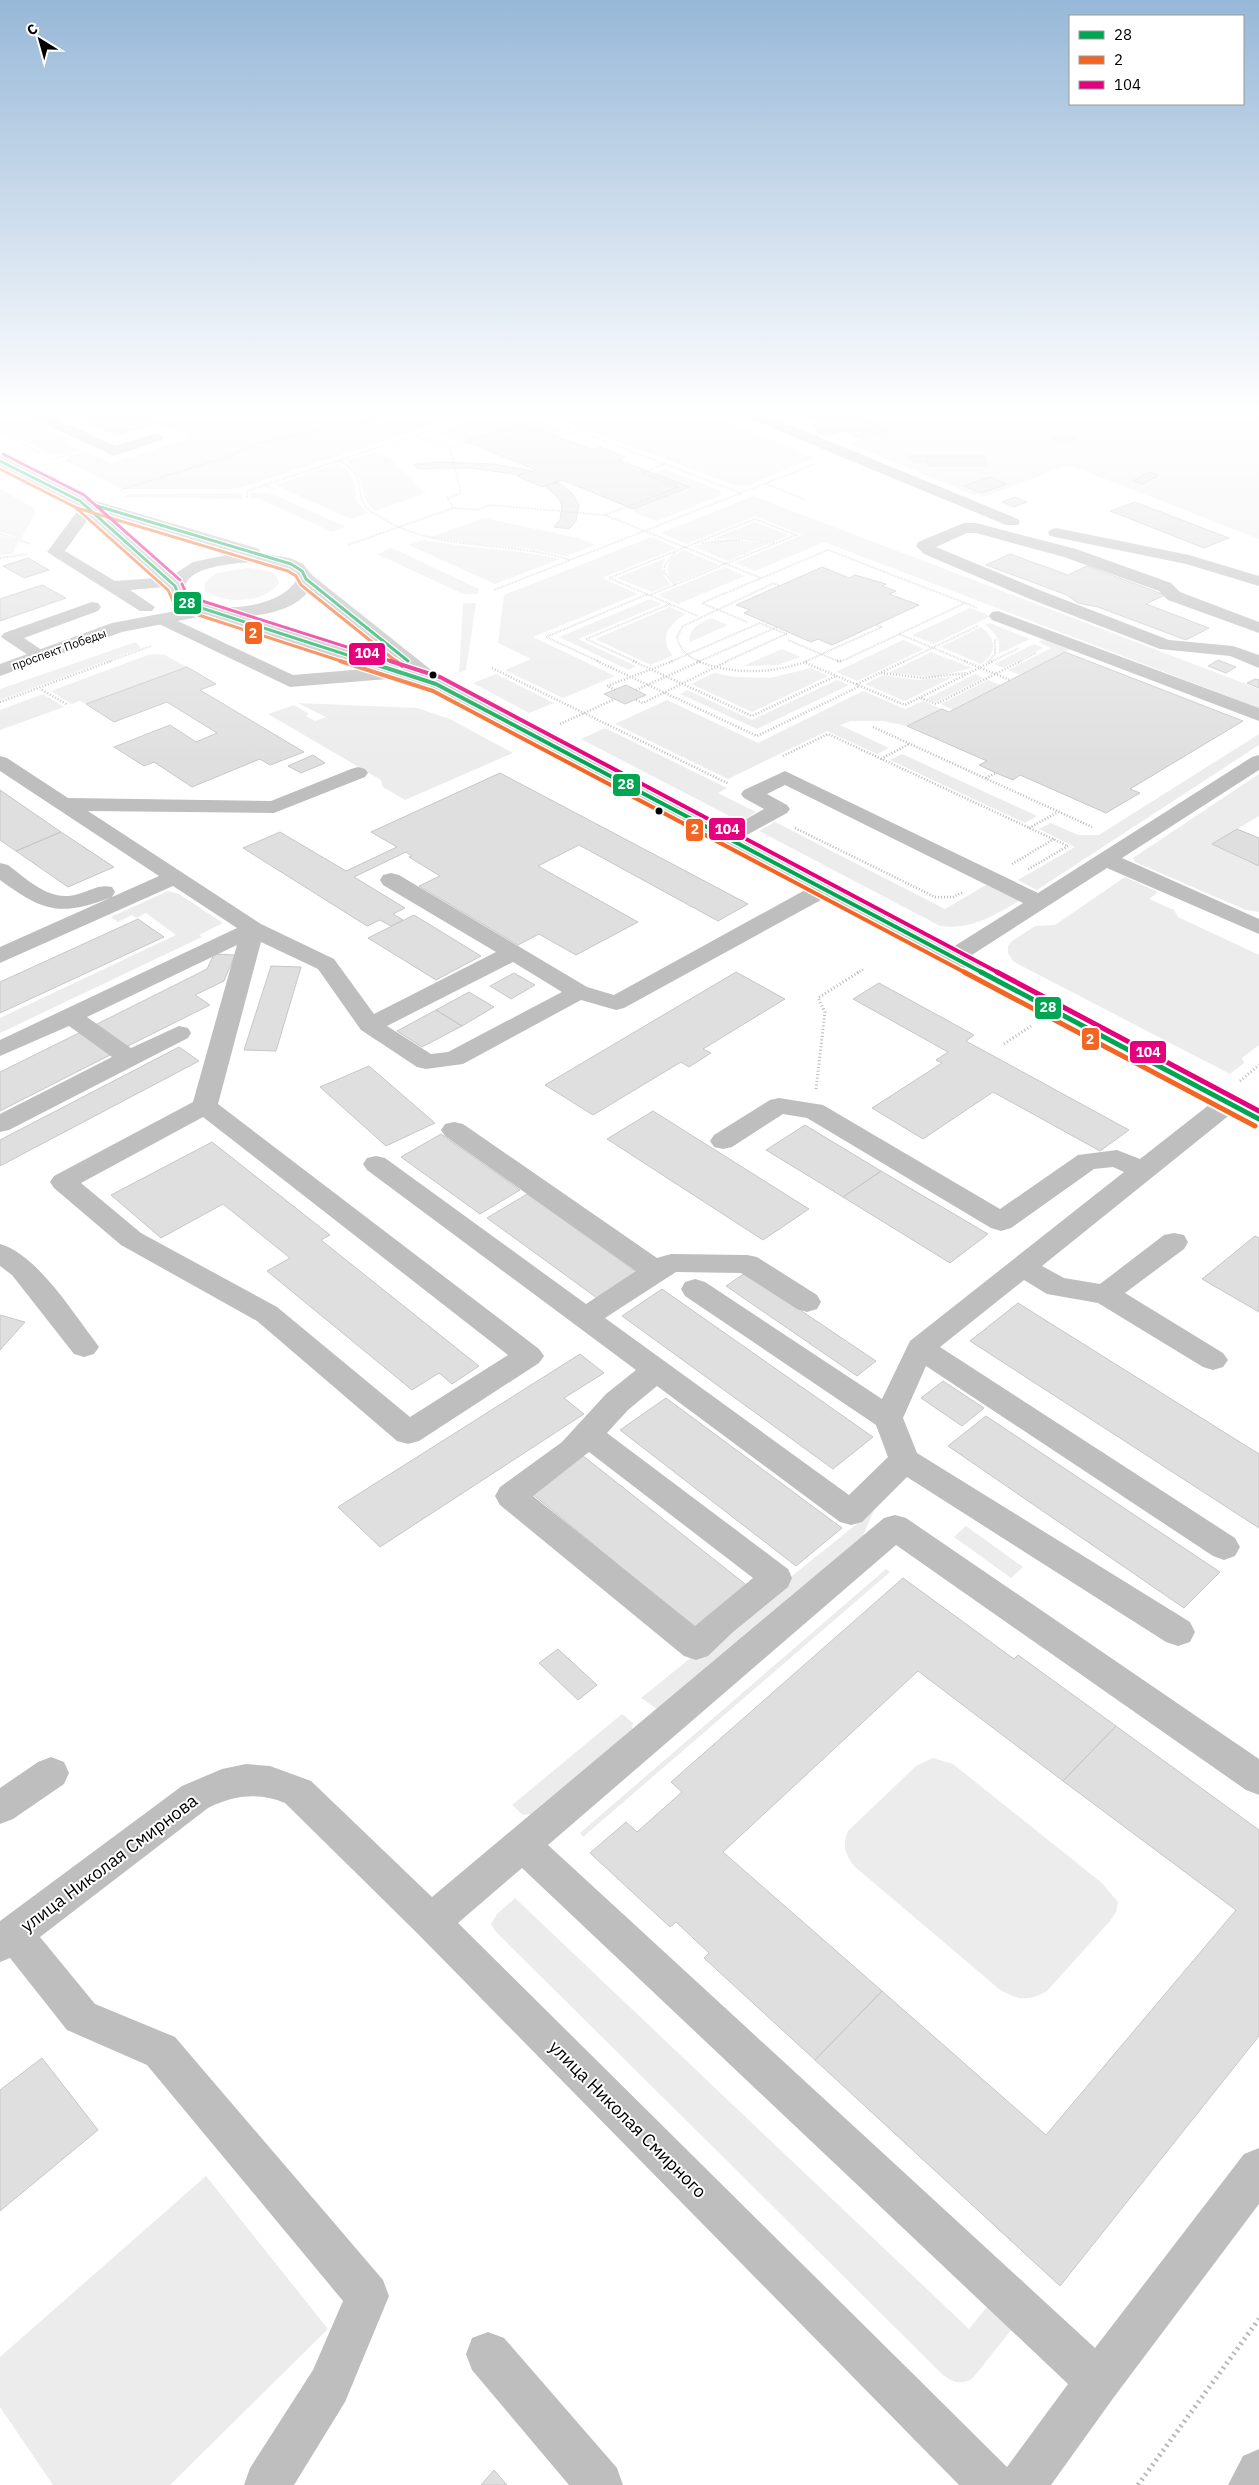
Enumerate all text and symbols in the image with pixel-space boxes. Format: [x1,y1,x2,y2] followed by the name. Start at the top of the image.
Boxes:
[15,15,65,65] north arrow
[1069,15,1244,105] legend
[23,20,41,40] text: С
[1114,25,1132,44] text: 28
[1114,50,1123,69] text: 2
[1114,75,1141,94] text: 104
[173,591,202,615] line badge: 28
[179,594,195,612] text: 28
[244,621,263,645] line badge: 2
[249,624,257,642] text: 2
[10,625,108,673] street label: проспект Победы
[348,642,386,666] line badge: 104
[354,644,380,662] text: 104
[428,670,438,680] unlabelled marker
[612,773,641,797] line badge: 28
[618,775,634,793] text: 28
[654,806,664,816] unlabelled marker
[708,817,746,841] line badge: 104
[685,818,704,842] line badge: 2
[691,820,699,838] text: 2
[714,820,740,838] text: 104
[1034,996,1062,1020] line badge: 28
[1040,998,1056,1016] text: 28
[1081,1027,1100,1051] line badge: 2
[1086,1030,1094,1048] text: 2
[1129,1040,1167,1064] line badge: 104
[1135,1043,1161,1061] text: 104
[16,1789,202,1937] street label: улица Николая Смирнова
[544,2035,712,2203] street label: улица Николая Смирного

